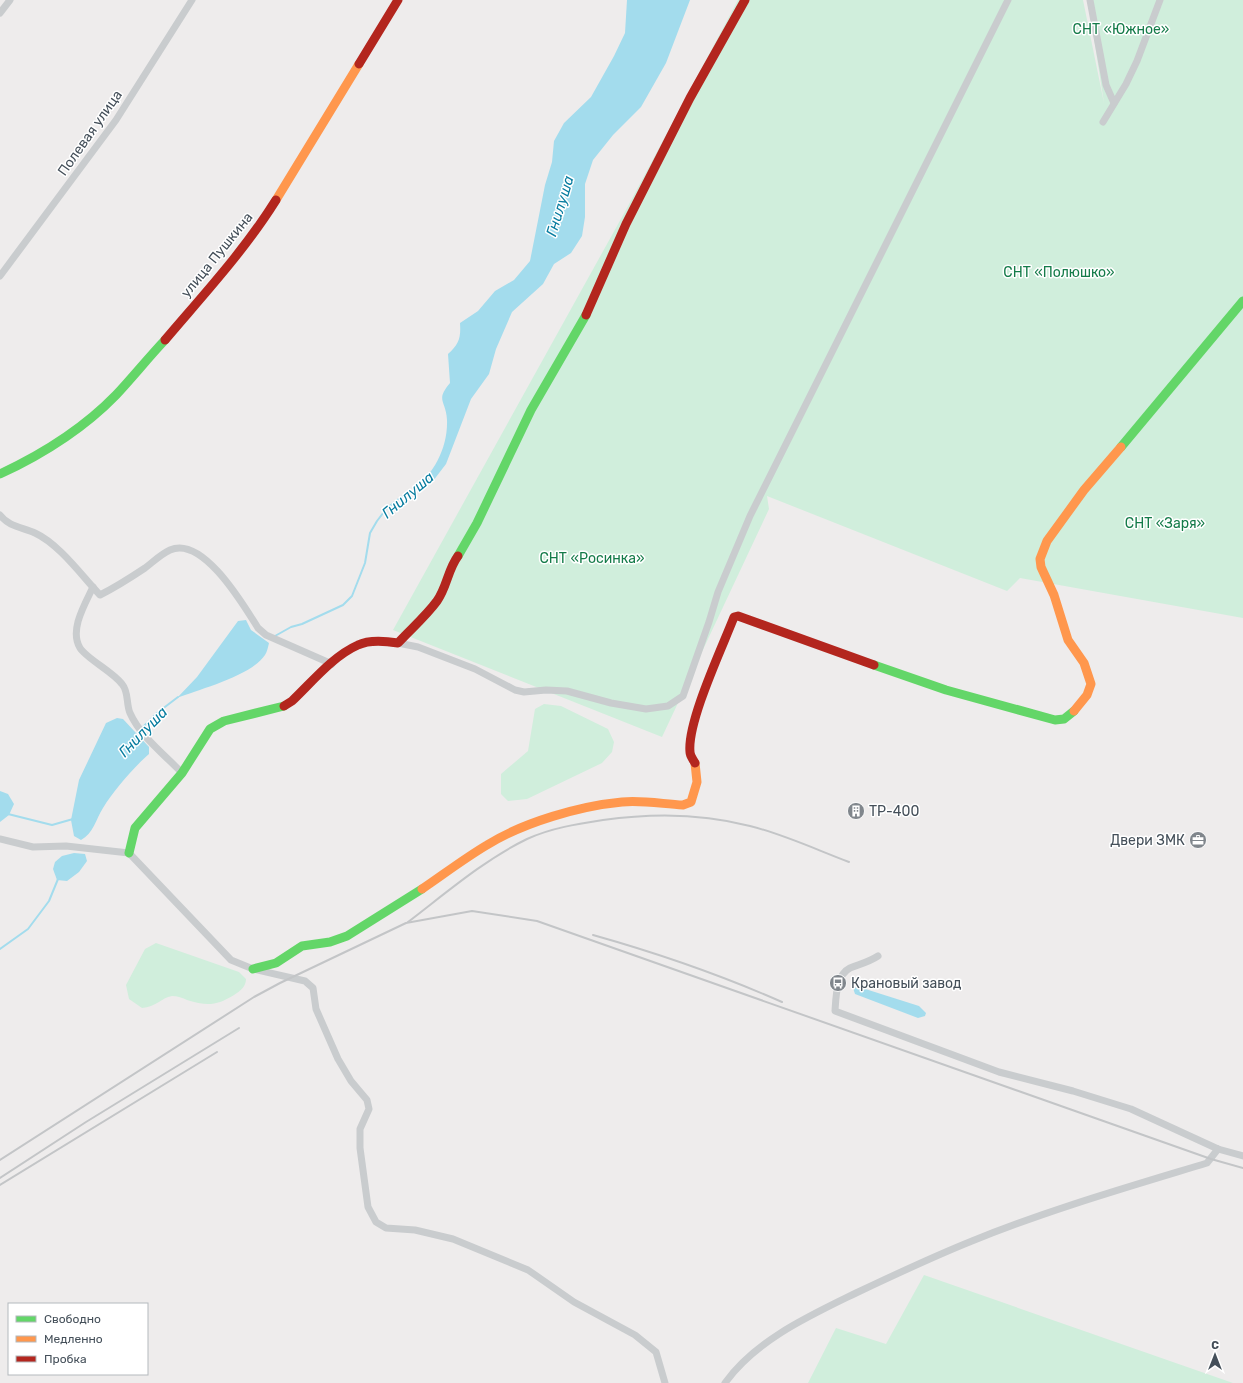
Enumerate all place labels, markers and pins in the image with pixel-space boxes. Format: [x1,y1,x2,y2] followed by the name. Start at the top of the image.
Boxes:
[846,801,866,821] building icon: ТР-400
[869,803,919,820] place label: ТР-400
[1188,830,1208,850] office icon: Двери ЗМК
[1110,832,1185,849] place label: Двери ЗМК
[828,973,848,993] bus stop icon: Крановый завод
[851,975,962,992] place label: Крановый завод

